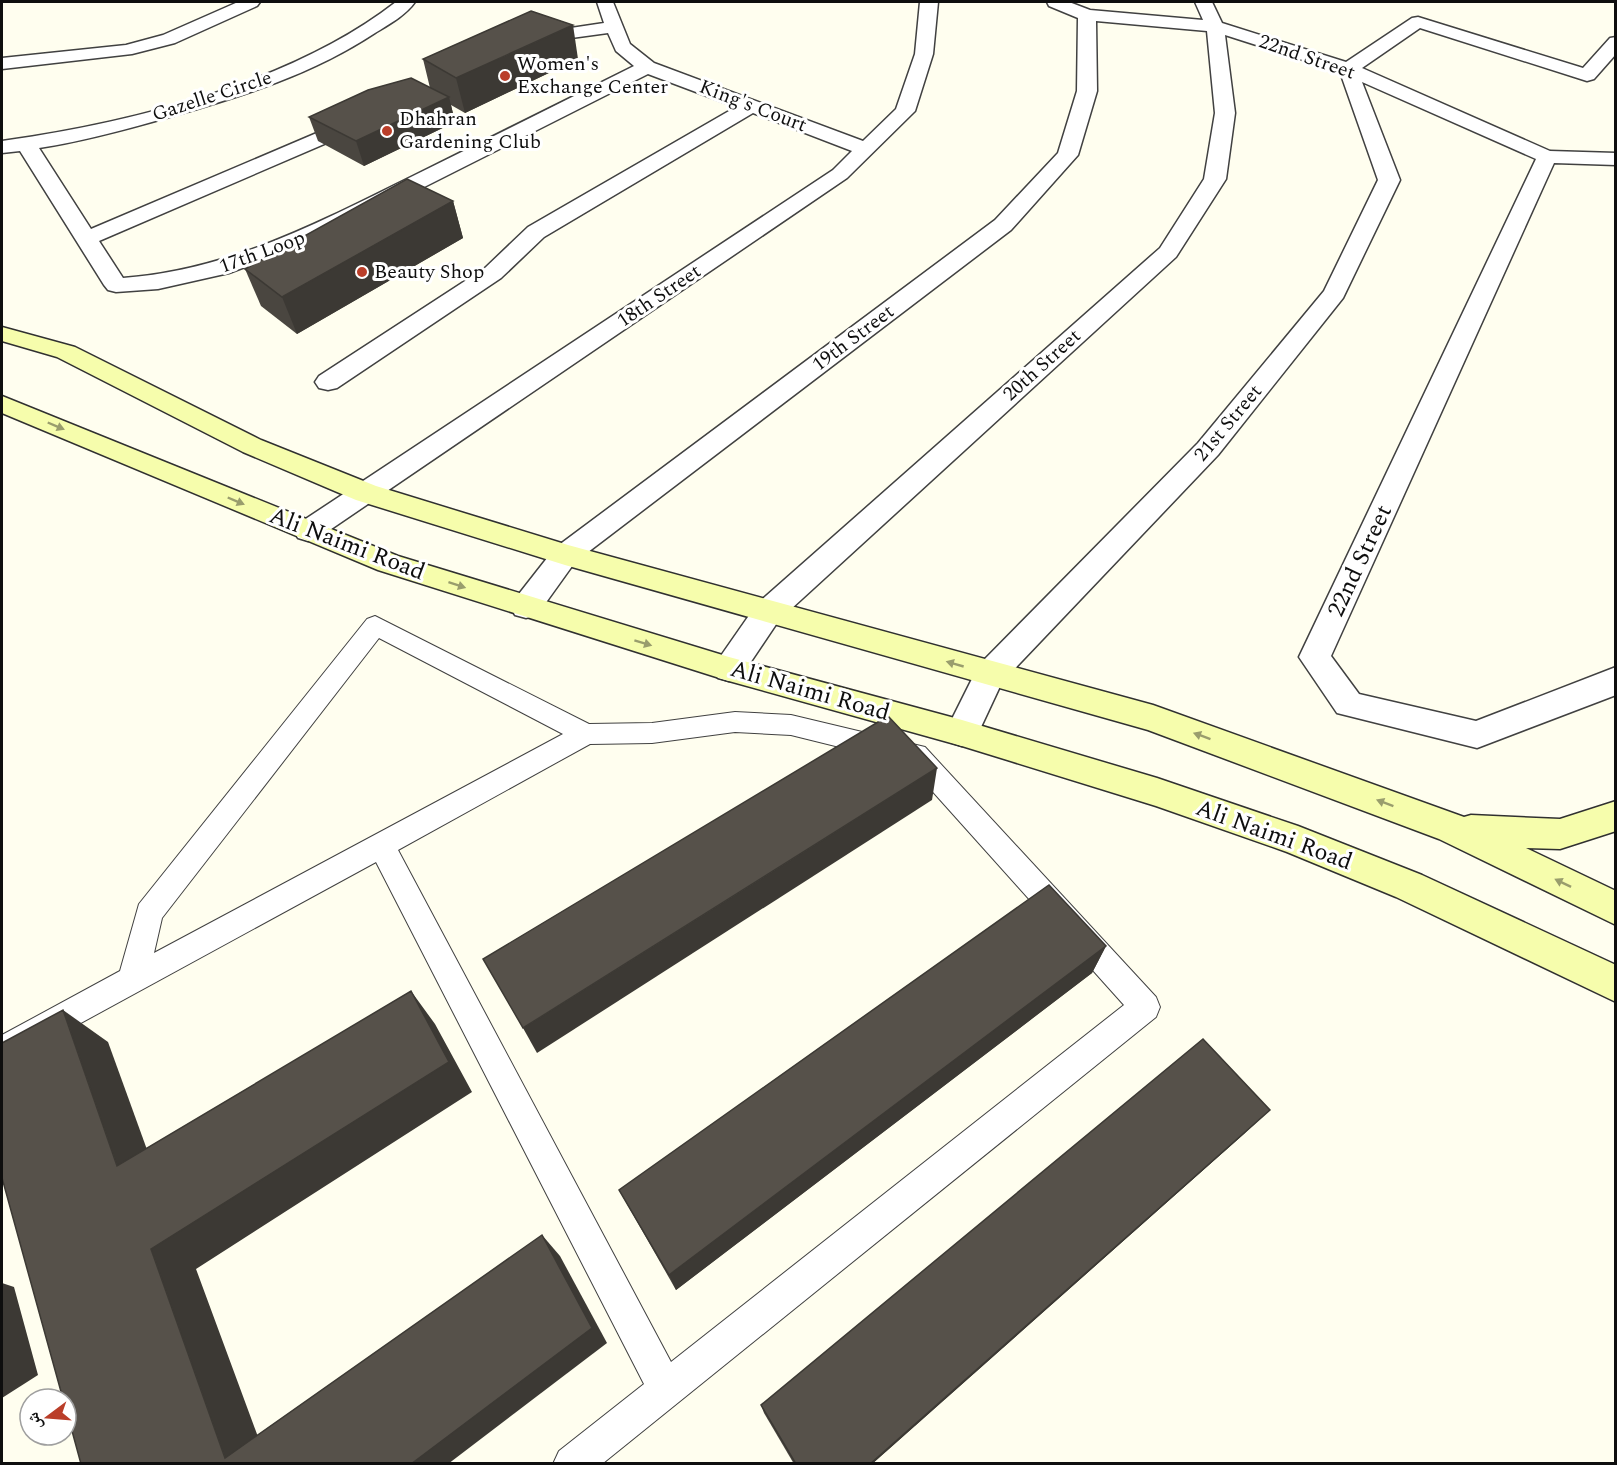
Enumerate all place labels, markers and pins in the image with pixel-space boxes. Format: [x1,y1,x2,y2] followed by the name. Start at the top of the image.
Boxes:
[517,49,668,102] place label: Women's Exchange Center
[498,69,512,83] marker: Women's Exchange Center
[399,104,541,157] place label: Dhahran Gardening Club
[380,124,394,138] marker: Dhahran Gardening Club
[374,257,484,287] place label: Beauty Shop
[355,265,369,279] marker: Beauty Shop

